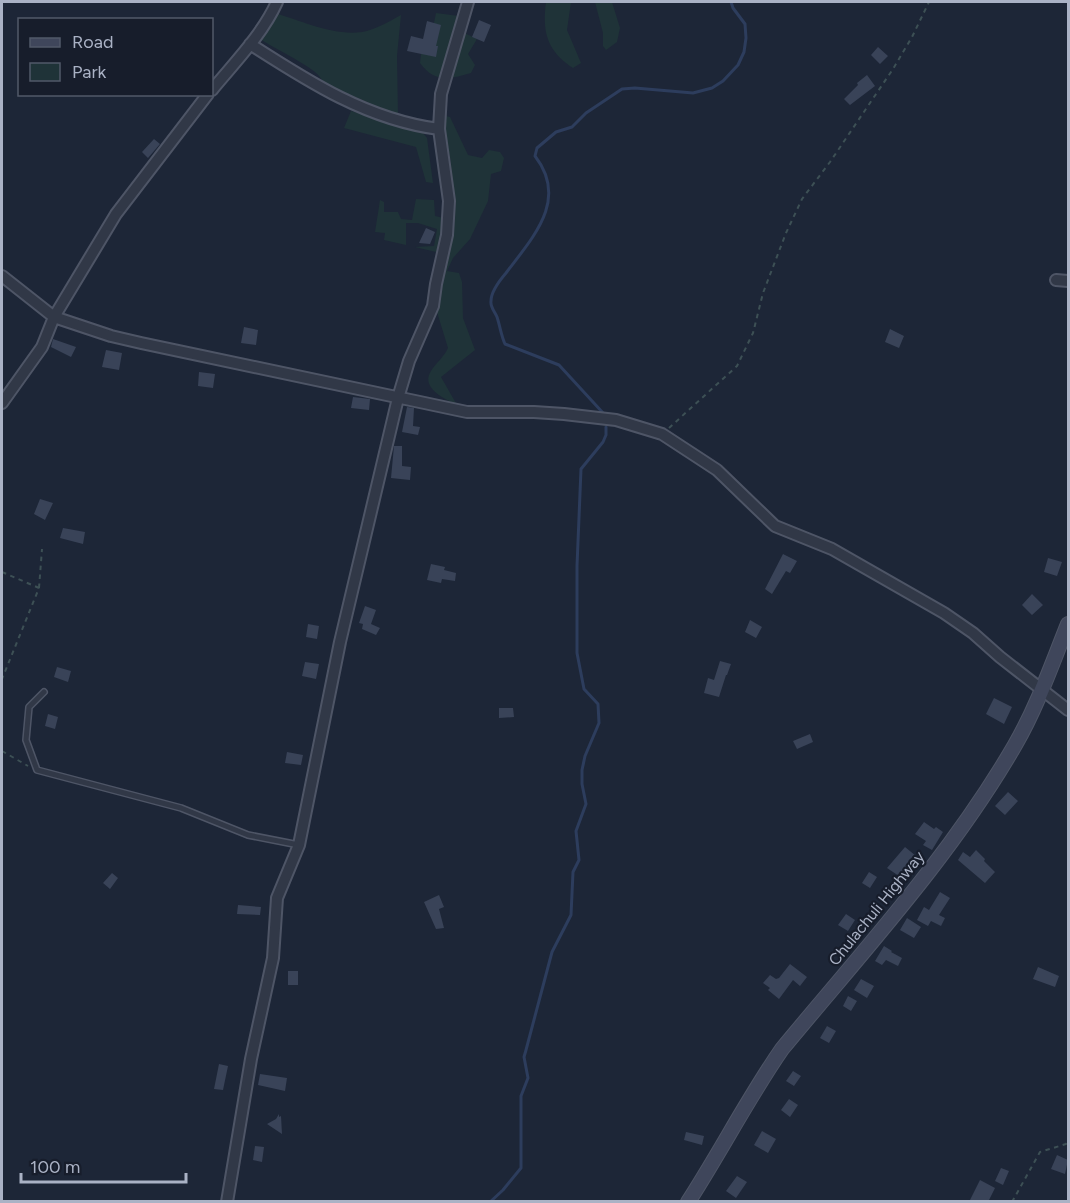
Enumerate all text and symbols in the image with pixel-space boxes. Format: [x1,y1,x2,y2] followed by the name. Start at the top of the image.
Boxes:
[18,18,213,96] legend
[72,31,113,53] text: Road
[72,61,107,83] text: Park
[824,847,929,969] street label: Chulachuli Highway
[21,1146,186,1184] scale bar
[30,1156,80,1178] text: 100 m

